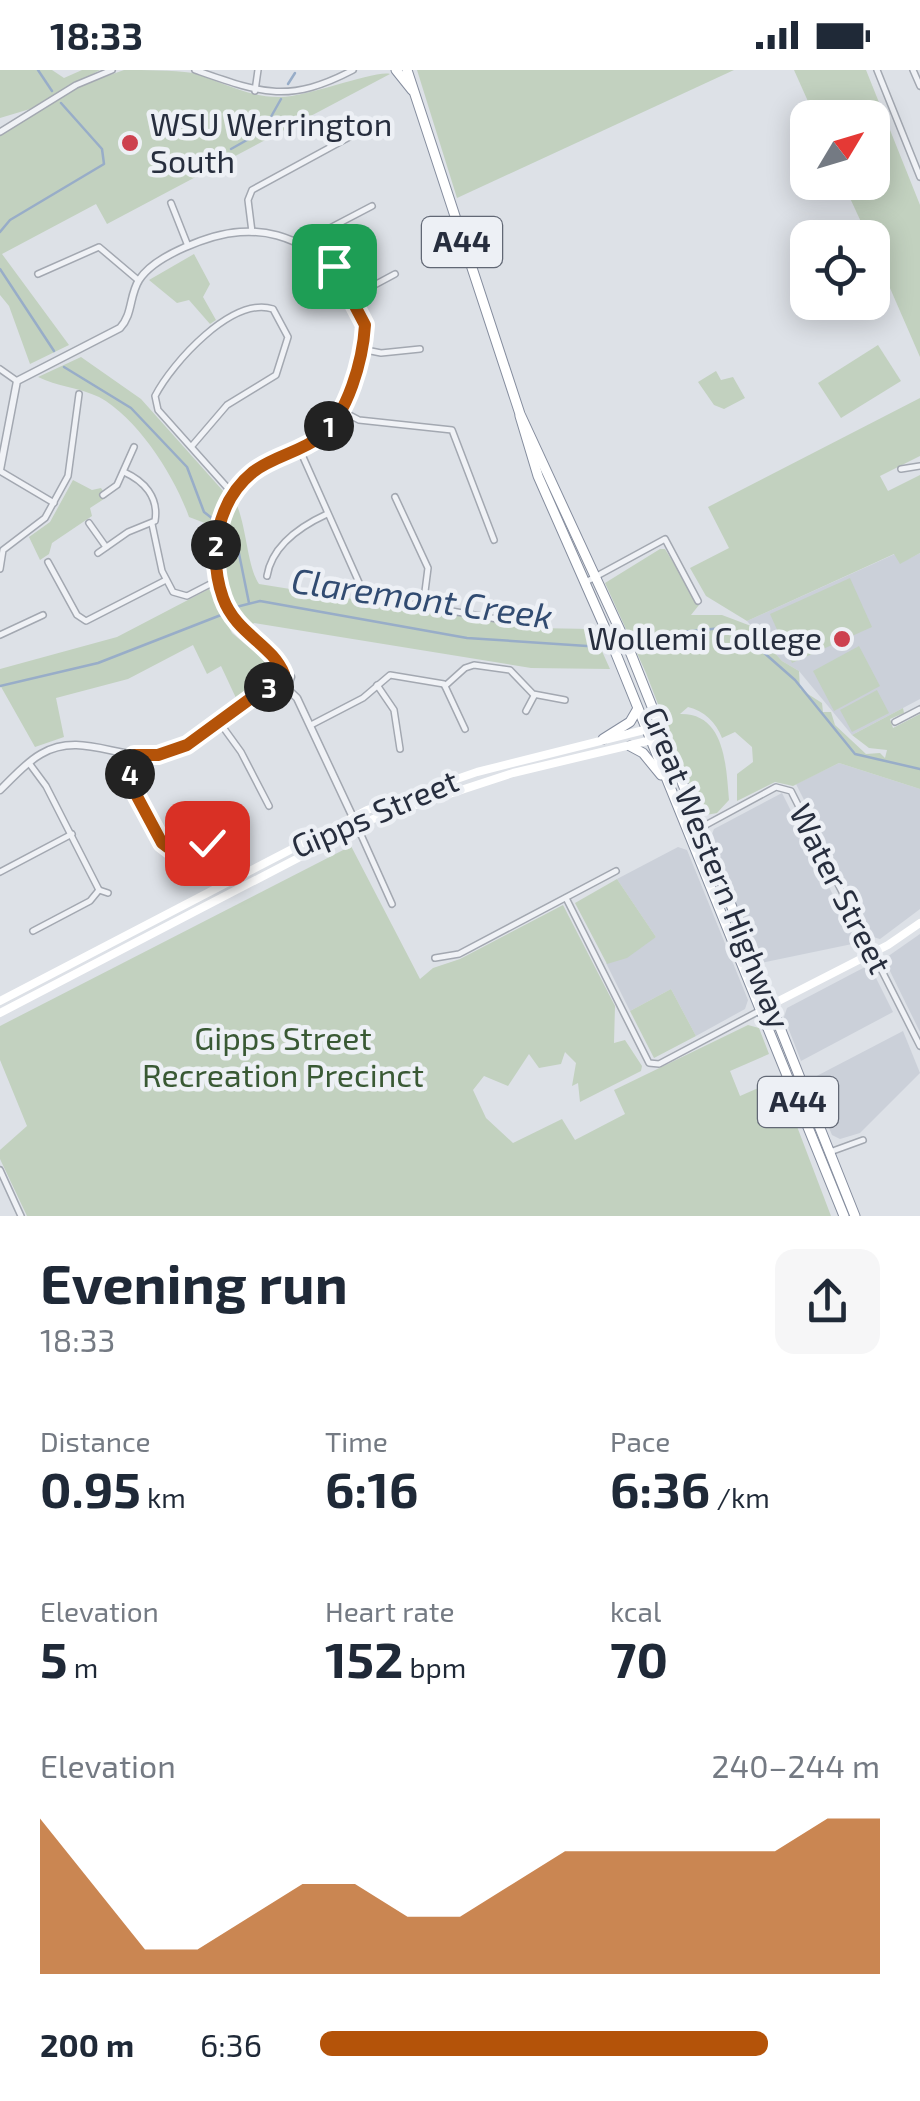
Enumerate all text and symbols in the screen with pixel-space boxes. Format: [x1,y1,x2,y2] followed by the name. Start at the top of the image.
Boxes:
[50,12,143,58] text: 18:33
[790,100,890,200] north arrow
[790,100,890,320] map controls
[150,104,392,179] place label: WSU Werrington South
[119,132,141,154] marker: WSU Werrington South
[422,217,502,267] road number: A44
[790,220,890,320] button: locate
[292,224,377,309] pin
[307,239,362,294] icon: arrive
[304,401,354,451] pin: 1
[323,409,335,443] text: 1
[191,520,241,570] pin: 2
[208,528,224,562] text: 2
[289,558,556,636] water label: Claremont Creek
[587,618,822,656] place label: Wollemi College
[831,628,853,650] marker: Wollemi College
[244,662,294,712] pin: 3
[261,670,277,704] text: 3
[636,701,800,1034] street label: Great Western Highway
[105,749,155,799] pin: 4
[121,757,139,791] text: 4
[285,760,463,864] street label: Gipps Street
[783,797,901,979] street label: Water Street
[165,801,250,886] pin
[180,816,235,871] icon: check
[142,1018,424,1093] park label: Gipps Street Recreation Precinct
[758,1077,838,1127] road number: A44
[40,1249,348,1315] text: Evening run
[775,1249,880,1354] button: share
[40,1320,115,1358] text: 18:33
[40,1424,151,1458] text: Distance
[325,1424,388,1458] text: Time
[610,1424,670,1458] text: Pace
[40,1458,141,1518] text: 0.95
[325,1458,418,1518] text: 6:16
[610,1458,710,1518] text: 6:36
[141,1480,186,1514] text: km
[710,1480,770,1514] text: /km
[40,1594,159,1628] text: Elevation
[325,1594,455,1628] text: Heart rate
[610,1594,661,1628] text: kcal
[40,1628,68,1688] text: 5
[325,1628,403,1688] text: 152
[610,1628,668,1688] text: 70
[68,1650,98,1684] text: m
[403,1650,466,1684] text: bpm
[40,1746,176,1784] text: Elevation
[712,1746,880,1784] text: 240–244 m
[40,2025,134,2063] text: 200 m
[200,2025,262,2063] text: 6:36

